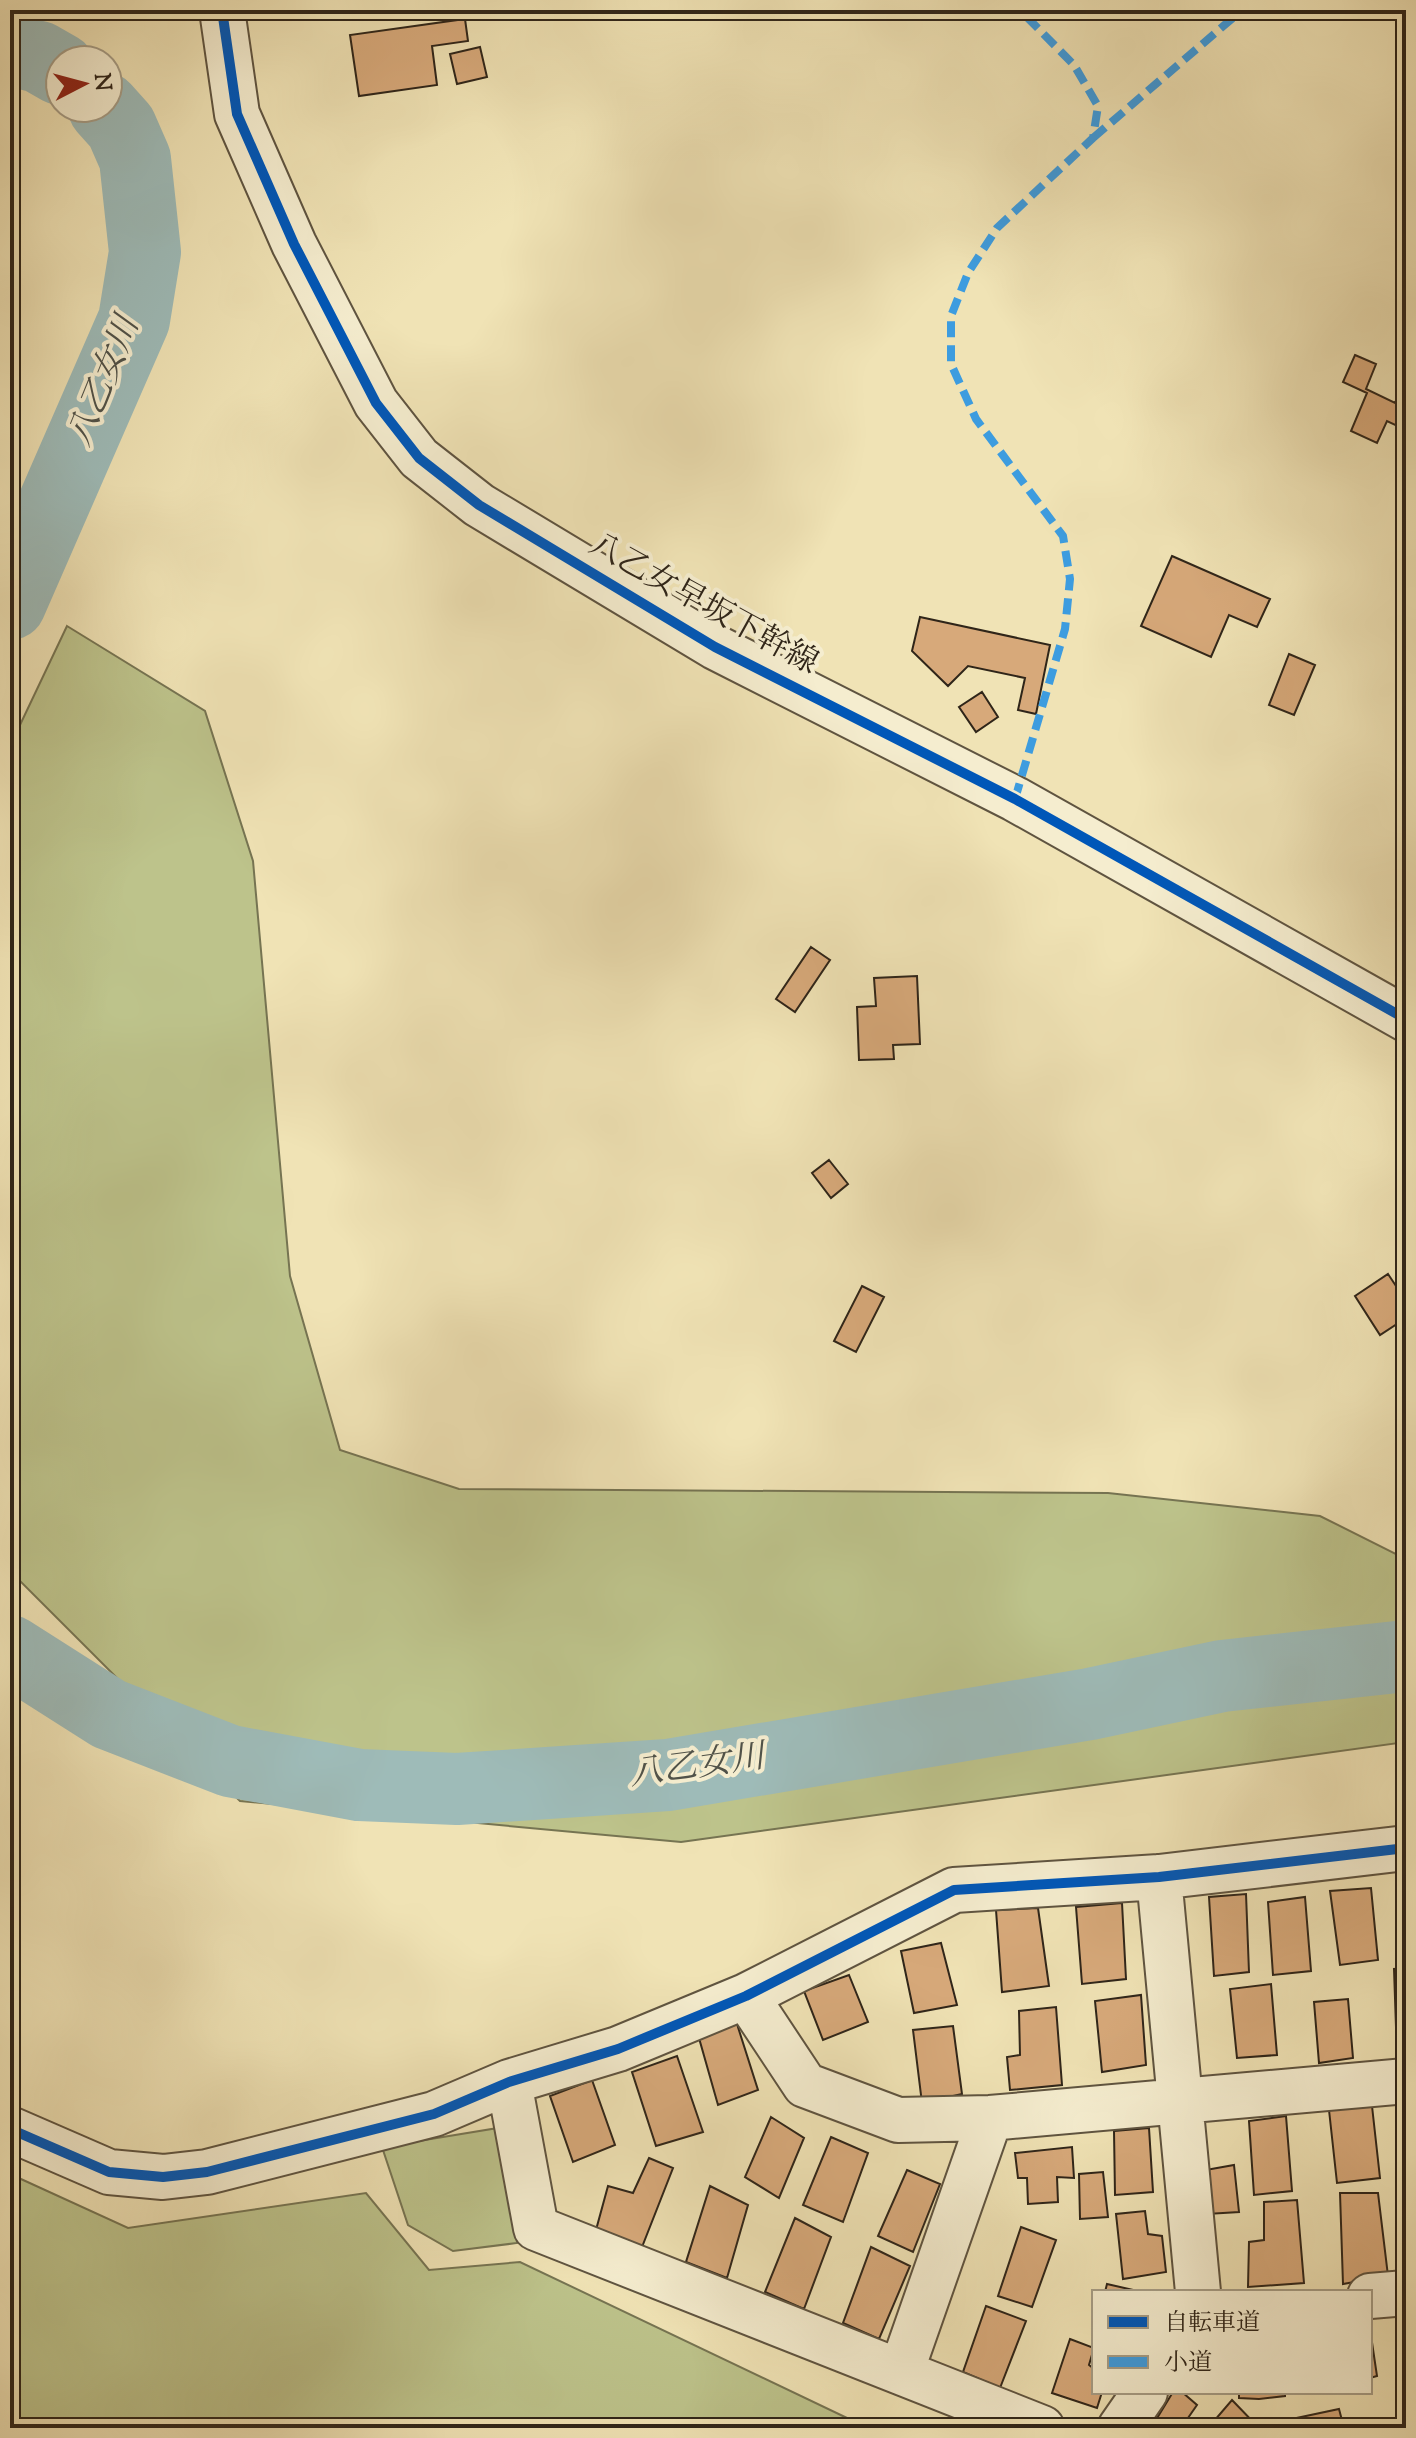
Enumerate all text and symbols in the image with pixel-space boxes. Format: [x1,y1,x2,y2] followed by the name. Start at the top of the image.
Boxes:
[44,44,124,124] north arrow
[84,72,118,93] text: N
[57,306,155,454] water label: 八乙女川
[580,523,826,687] street label: 八乙女早坂下幹線
[626,1733,772,1801] water label: 八乙女川
[1092,2290,1372,2394] legend
[1164,2307,1260,2341] text: 自転車道
[1164,2347,1212,2381] text: 小道

